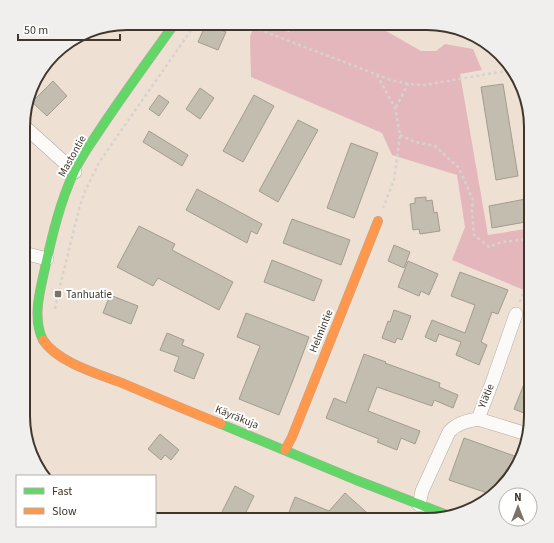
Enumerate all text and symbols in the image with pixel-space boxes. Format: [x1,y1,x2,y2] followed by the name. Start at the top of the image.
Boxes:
[18,16,120,42] scale bar
[24,22,48,39] text: 50 m
[54,132,90,179] street label: Mastontie
[66,287,112,302] place label: Tanhuatie
[53,289,63,299] marker: Tanhuatie
[306,307,337,355] street label: Helmintie
[474,381,498,411] street label: Ylätie
[213,401,261,433] street label: Käyräkuja
[16,475,156,527] legend
[52,483,72,500] text: Fast
[498,487,538,527] north arrow
[514,490,522,505] text: N
[52,503,77,520] text: Slow

